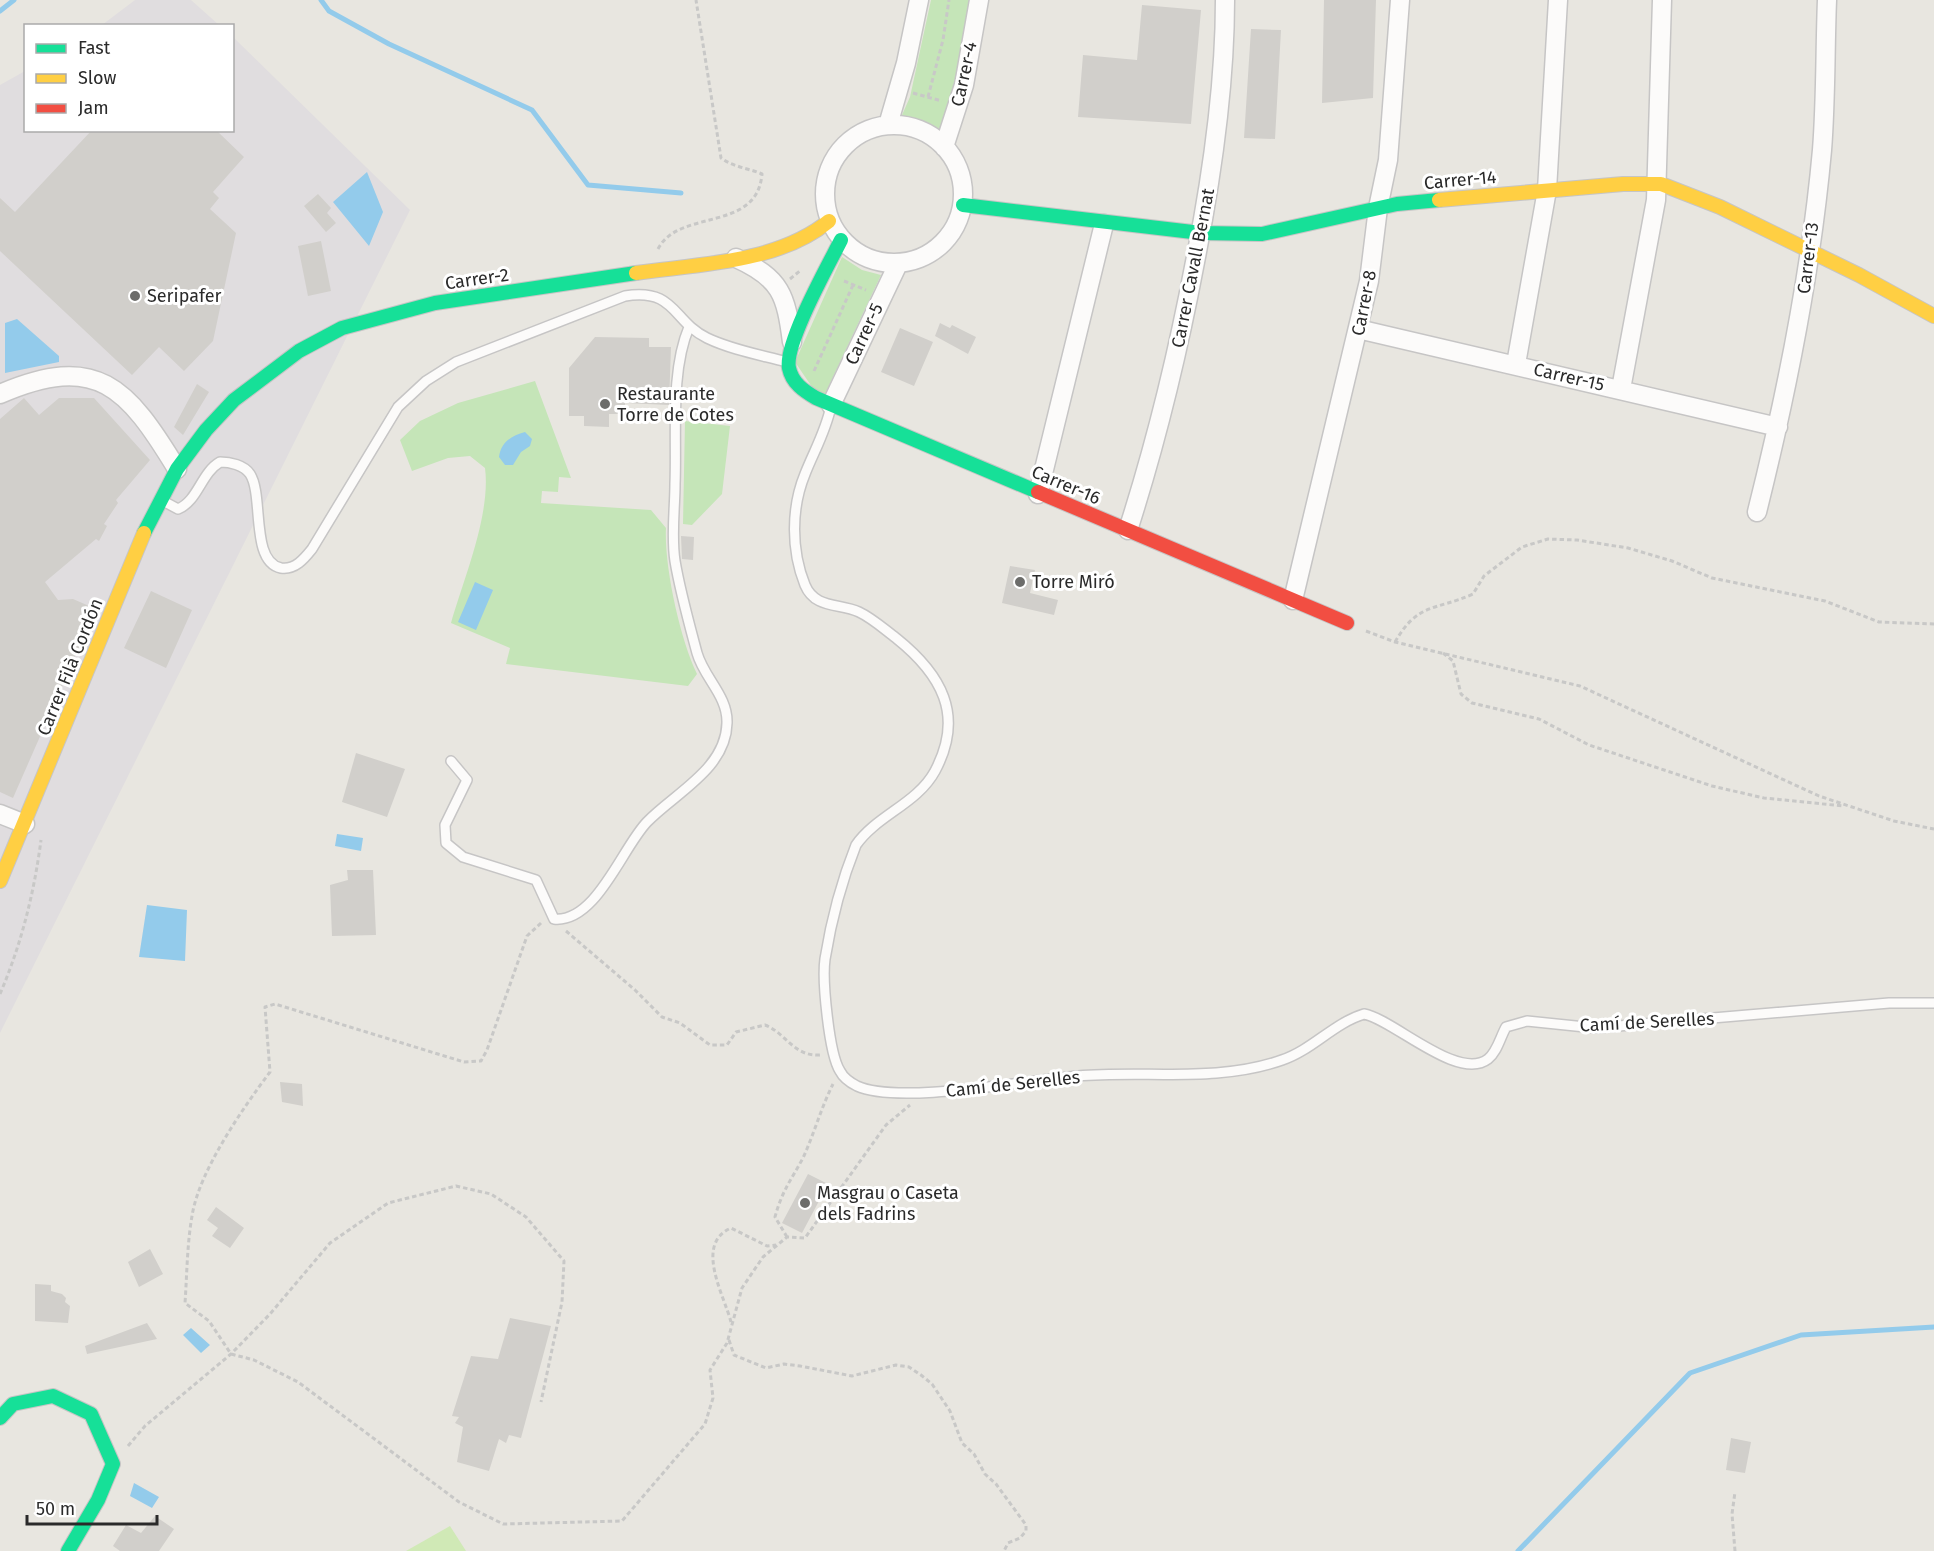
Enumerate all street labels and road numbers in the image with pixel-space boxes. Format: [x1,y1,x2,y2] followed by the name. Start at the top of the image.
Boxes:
[946,39,982,109] street label: Carrer-4
[1423,166,1498,194] street label: Carrer-14
[1167,186,1219,350] street label: Carrer Cavall Bernat
[1793,221,1823,295] street label: Carrer-13
[444,264,510,294] street label: Carrer-2
[1347,268,1381,338] street label: Carrer-8
[840,300,888,368] street label: Carrer-5
[1531,358,1607,396] street label: Carrer-15
[1028,461,1104,509] street label: Carrer-16
[32,595,108,739] street label: Carrer Filà Cordón
[1579,1007,1715,1037] street label: Camí de Serelles
[945,1066,1081,1102] street label: Camí de Serelles

